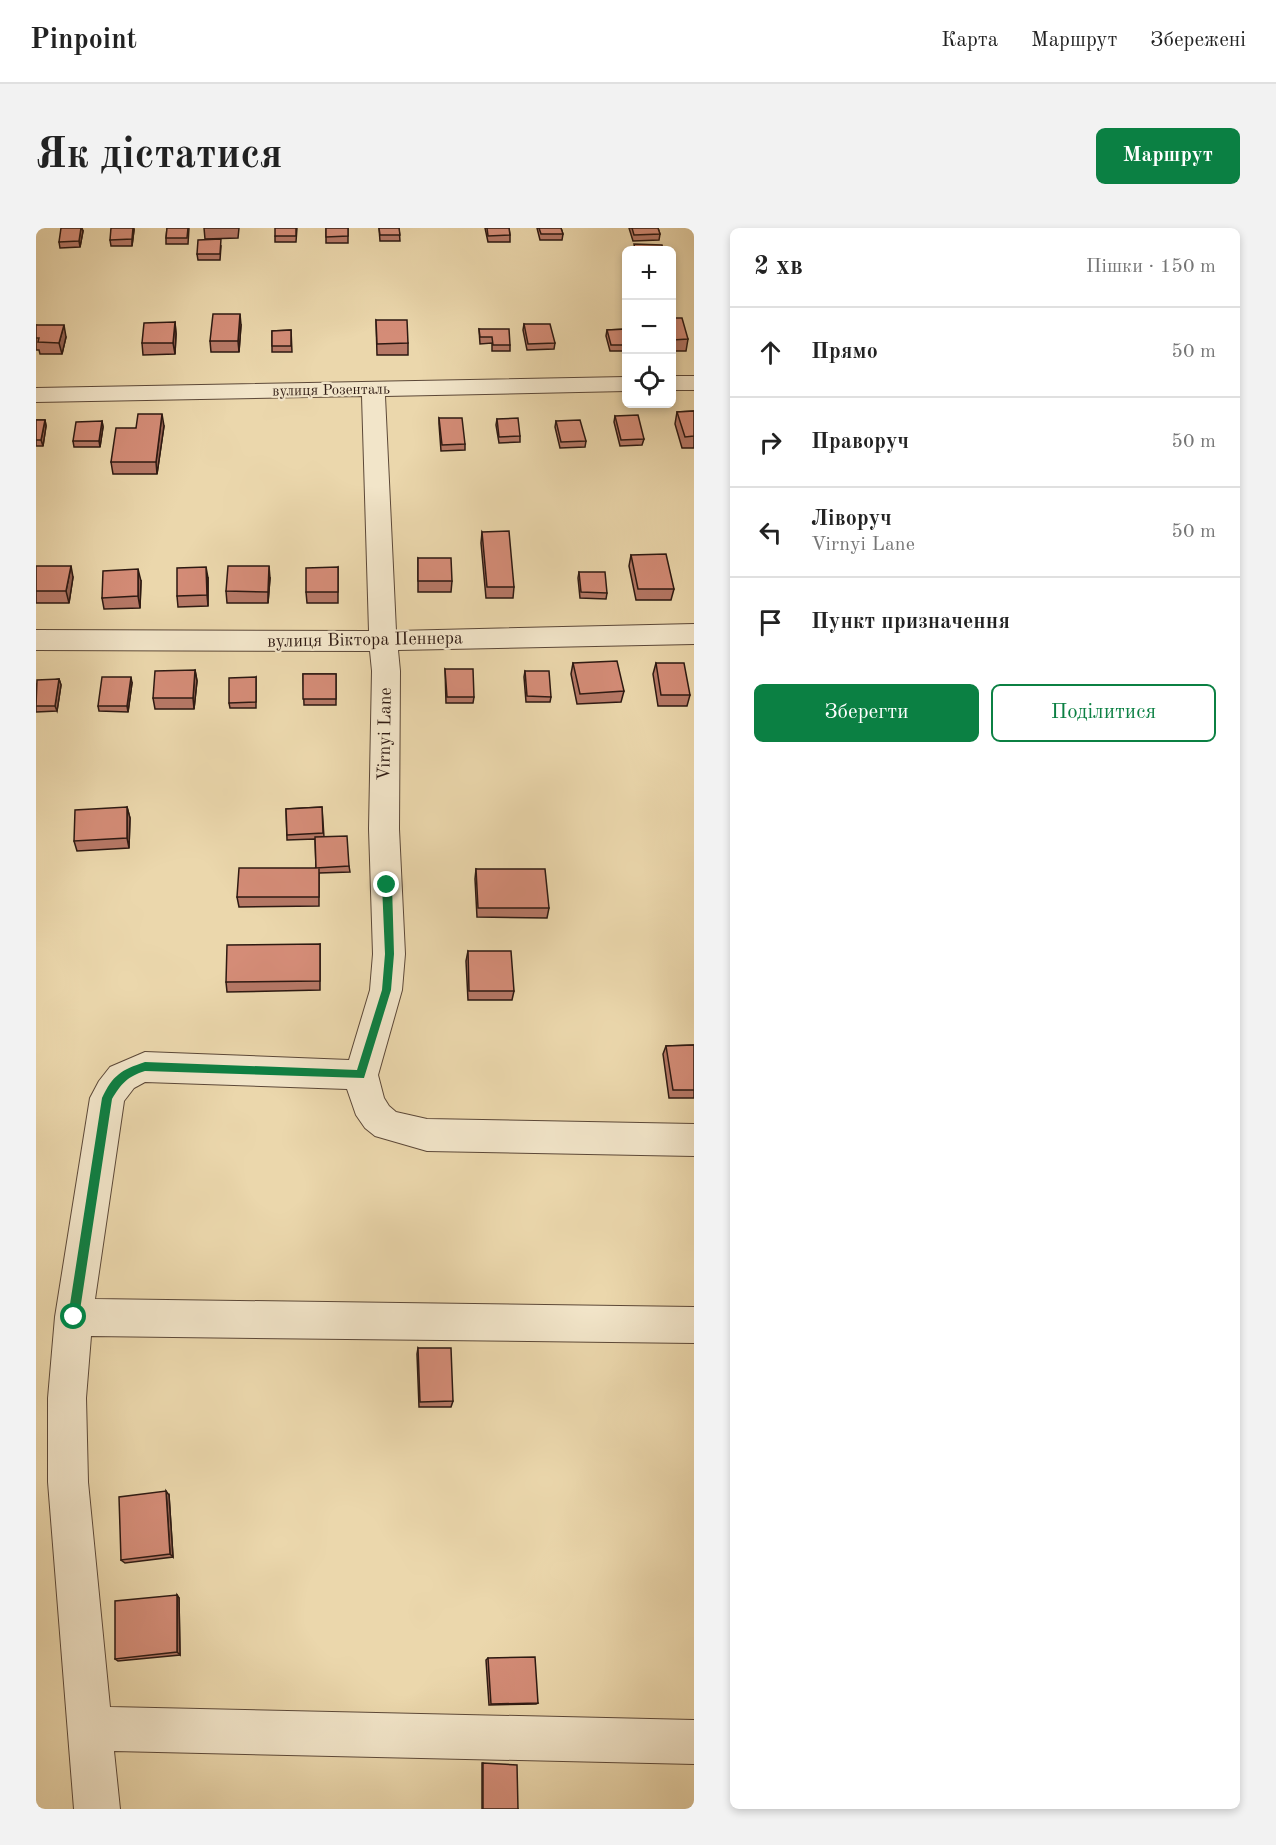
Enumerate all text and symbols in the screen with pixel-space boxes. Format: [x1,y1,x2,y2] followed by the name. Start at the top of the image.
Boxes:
[30,27,137,55] text: Pinpoint
[941,30,998,51] text: Карта
[1031,30,1117,51] text: Маршрут
[1150,30,1246,51] text: Збережені
[1096,128,1240,184] button: Маршрут
[36,135,283,177] text: Як дістатися
[622,246,676,408] map controls
[622,246,676,300] button: +
[754,254,803,280] text: 2 хв
[1086,257,1216,277] text: Пішки · 150 m
[622,300,676,354] button: −
[754,336,787,369] icon: ahead
[811,341,878,363] text: Прямо
[1171,342,1216,362] text: 50 m
[622,354,676,408] button: locate
[272,382,390,400] street label: вулиця Розенталь
[754,426,787,459] icon: right
[811,431,909,453] text: Праворуч
[1171,432,1216,452] text: 50 m
[811,508,892,530] text: Ліворуч
[754,516,787,549] icon: left
[1171,522,1216,542] text: 50 m
[811,535,915,555] text: Virnyi Lane
[754,606,787,639] icon: arrive
[811,611,1010,633] text: Пункт призначення
[267,629,463,651] street label: вулиця Віктора Пеннера
[754,684,979,742] button: Зберегти
[991,684,1216,742] button: Поділитися
[375,687,395,781] street label: Virnyi Lane
[373,871,399,897] route end
[60,1303,86,1329] route start

